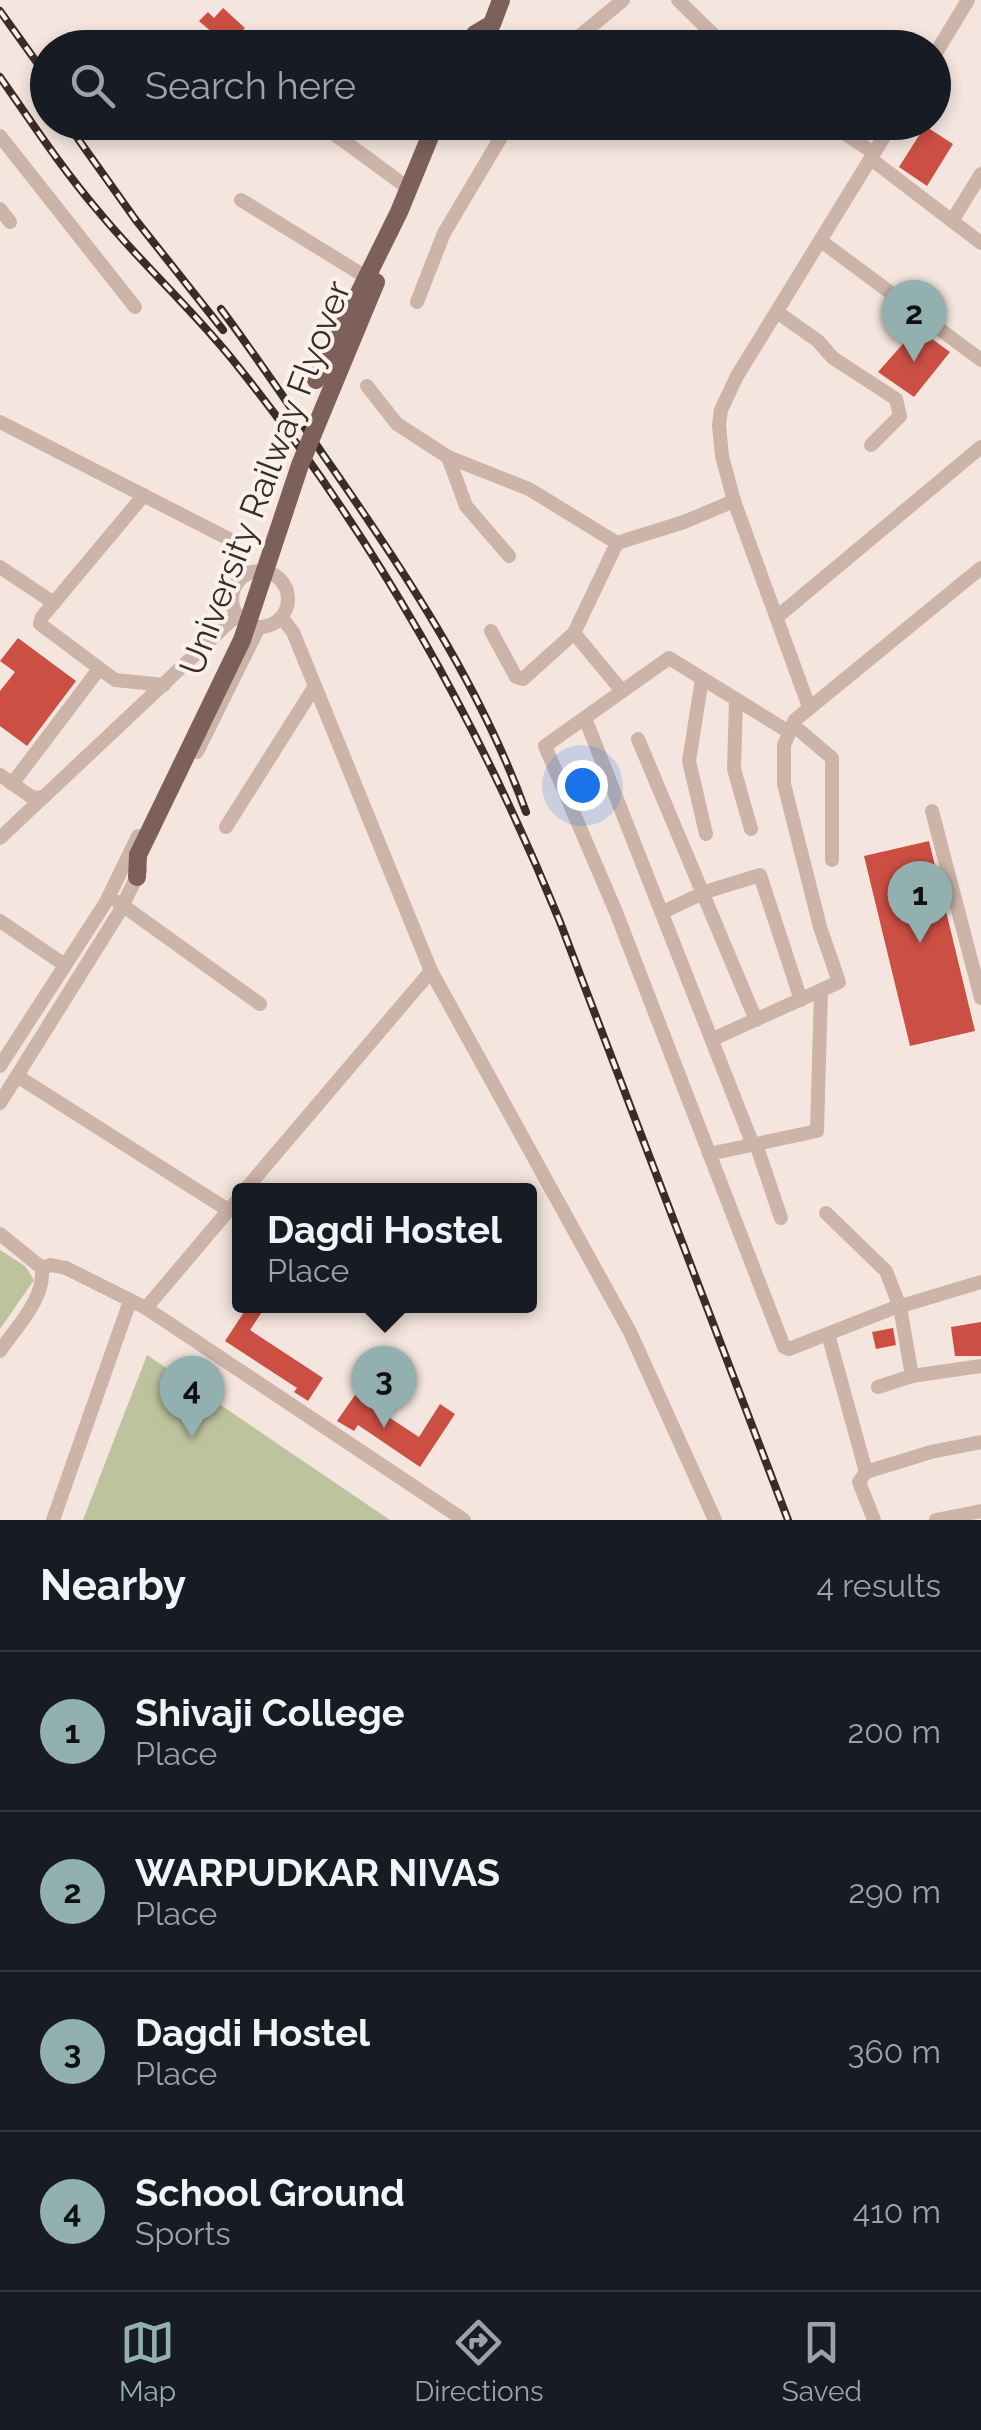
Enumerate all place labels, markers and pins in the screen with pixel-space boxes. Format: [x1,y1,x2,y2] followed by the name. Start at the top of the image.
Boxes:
[882,280,946,362] pin: 2
[888,860,952,943] pin: 1
[352,1346,416,1428] pin: 3
[160,1356,224,1438] pin: 4

